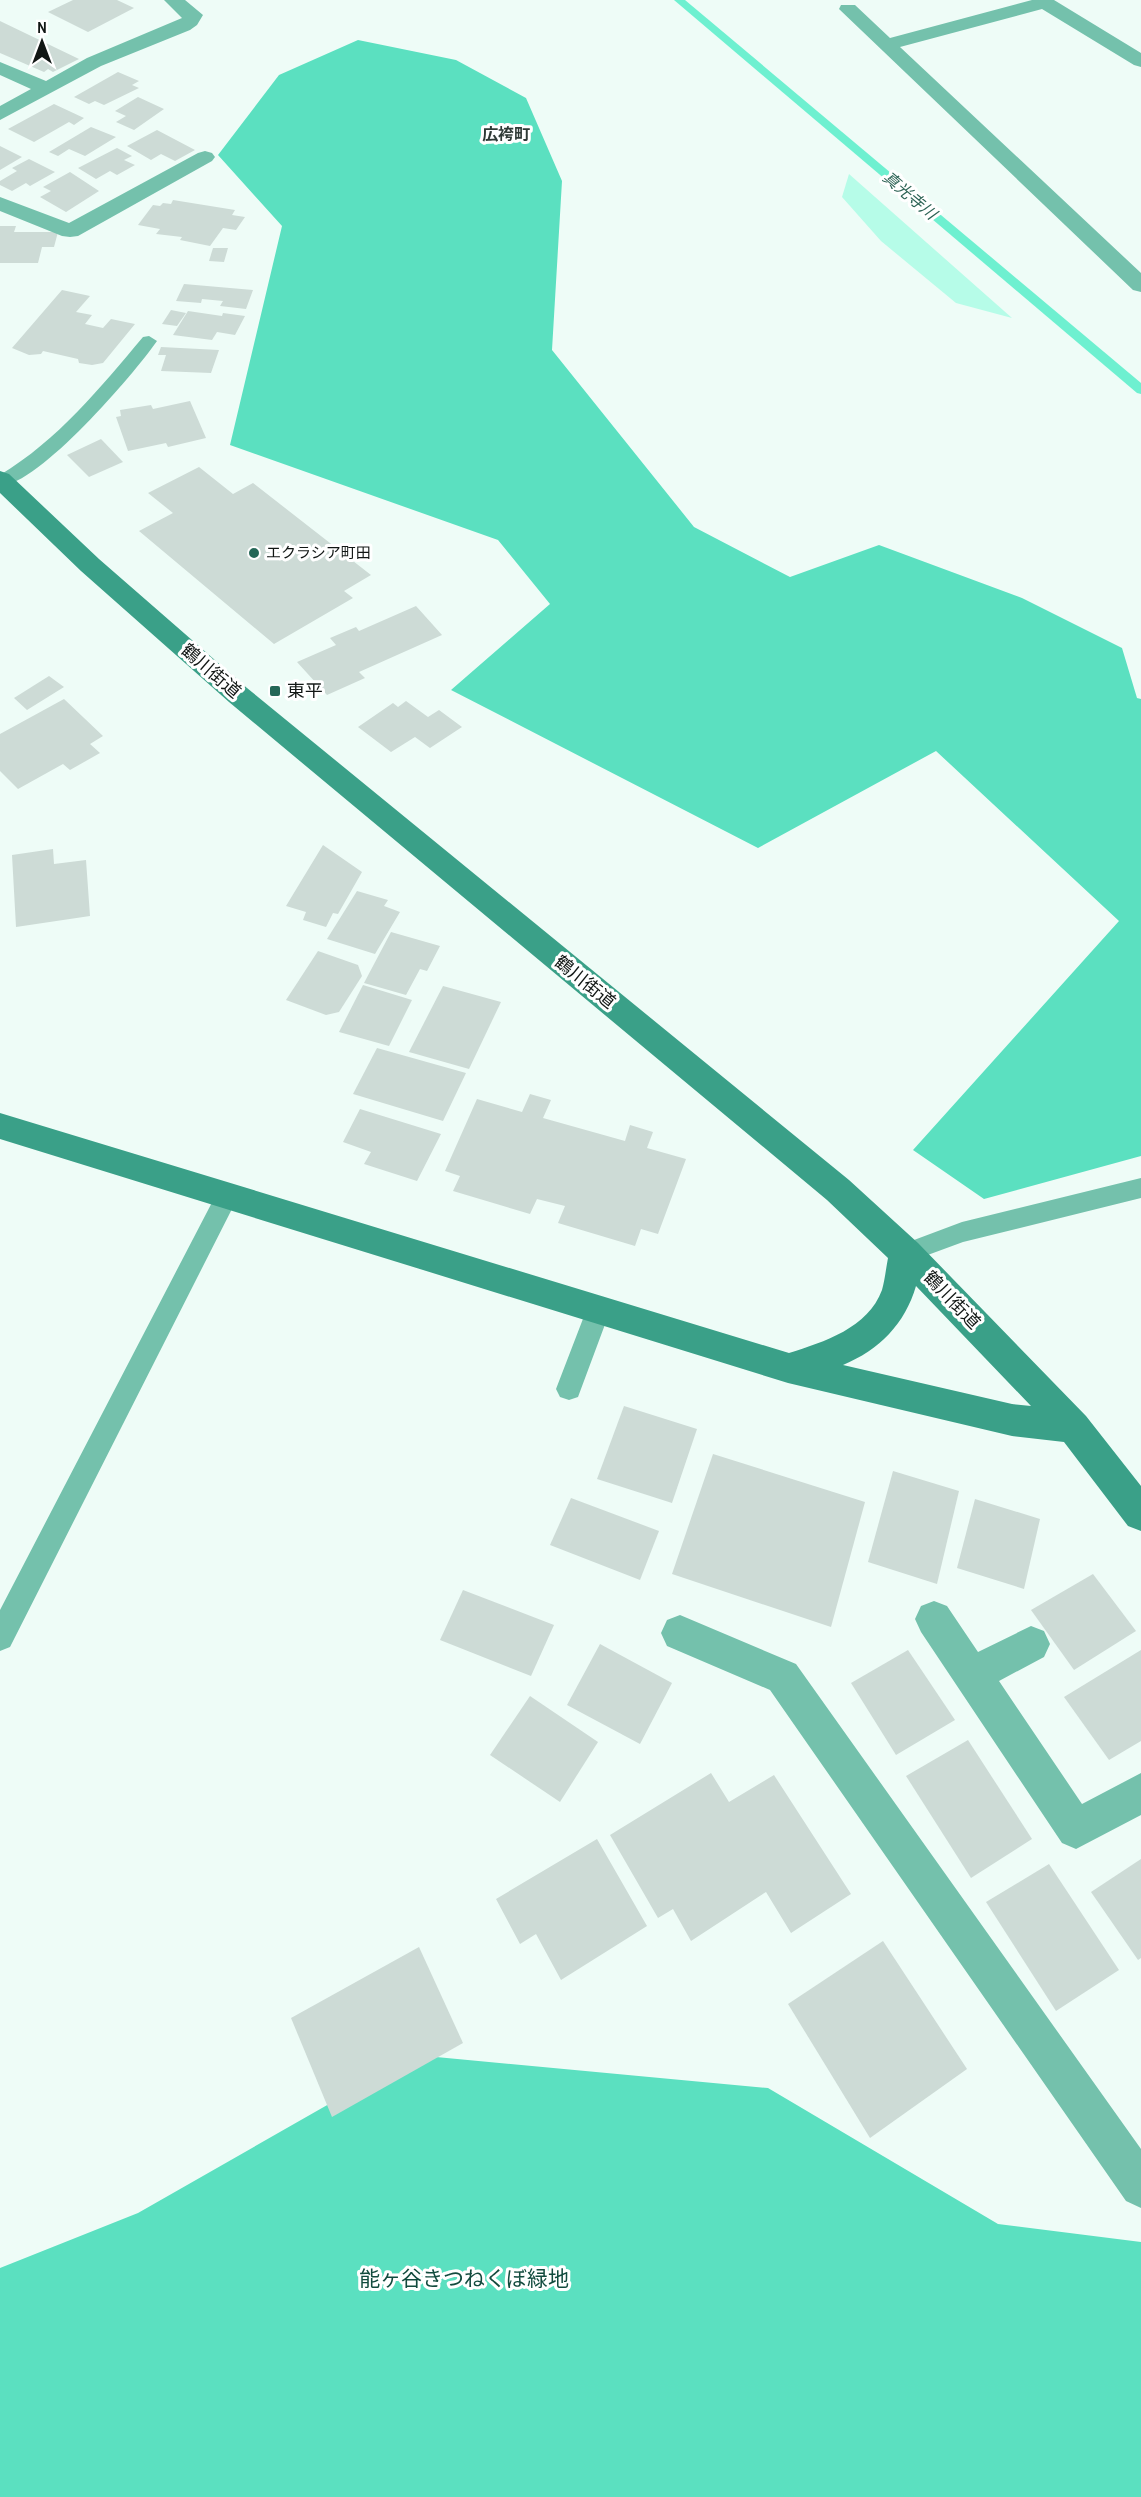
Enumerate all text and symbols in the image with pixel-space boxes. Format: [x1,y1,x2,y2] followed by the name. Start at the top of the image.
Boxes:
[12,12,72,72] north arrow
[37,16,47,38] text: N
[482,123,530,145] district label: 広袴町
[878,166,943,225] water label: 真光寺川
[266,542,371,563] place label: エクラシア町田
[247,546,261,560] marker: エクラシア町田
[176,638,247,704] street label: 鶴川街道
[287,678,323,703] place label: 東平
[268,684,282,698] marker: 東平
[549,949,621,1014] street label: 鶴川街道
[918,1265,986,1334] street label: 鶴川街道
[359,2264,569,2293] park label: 能ヶ谷きつねくぼ緑地

